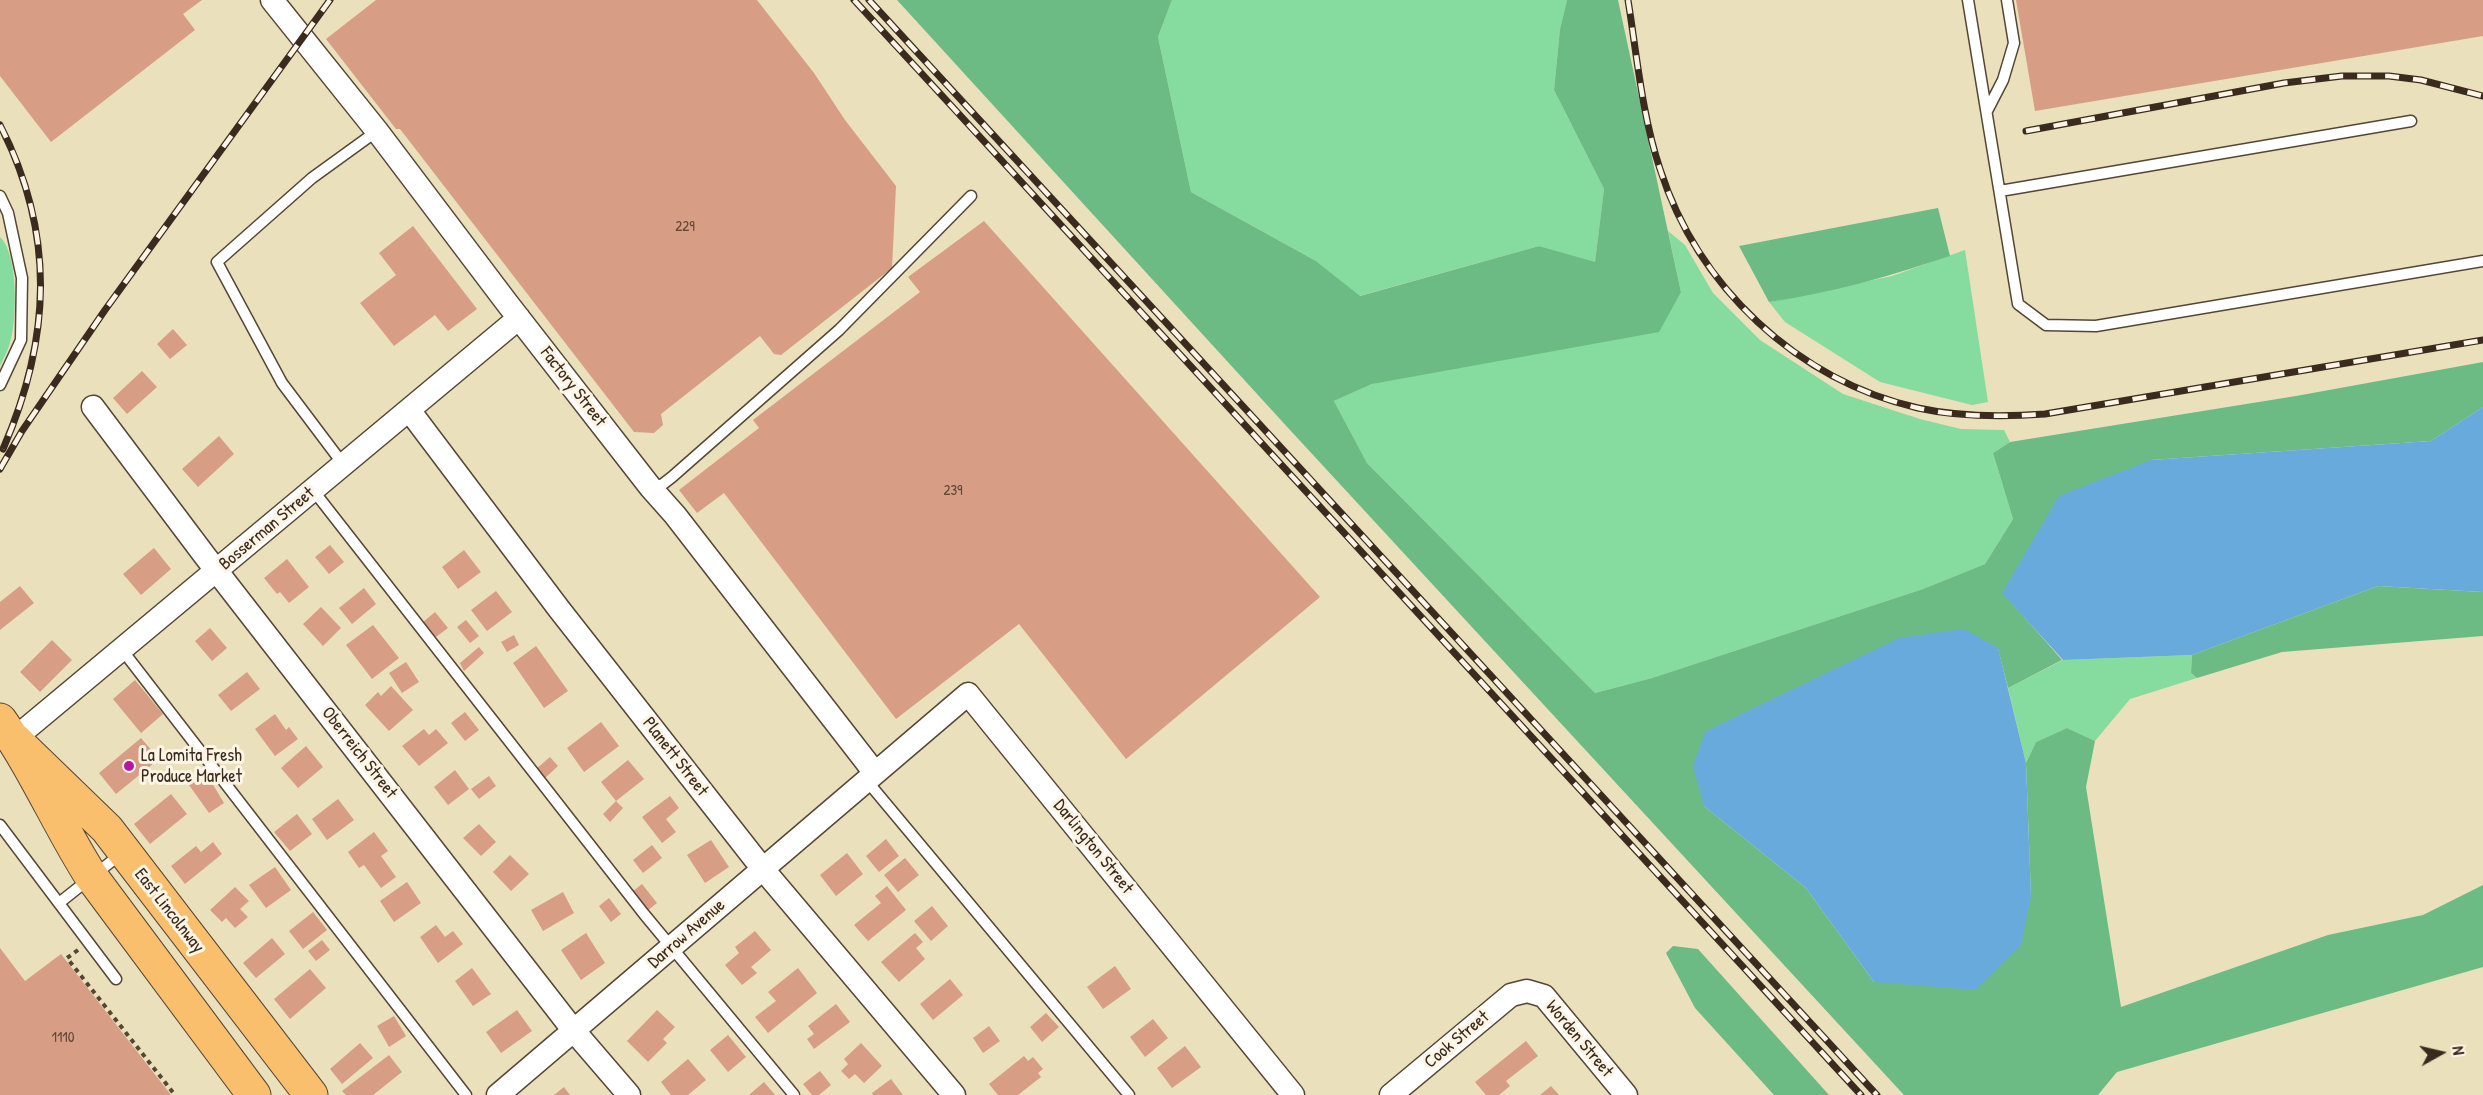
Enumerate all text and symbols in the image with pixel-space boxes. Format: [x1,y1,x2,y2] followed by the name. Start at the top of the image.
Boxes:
[675,218,695,236] house number: 229
[535,343,611,431] street label: Factory Street
[943,482,963,500] house number: 239
[215,483,319,575] street label: Bosserman Street
[317,703,401,803] street label: Oberreich Street
[637,713,713,801] street label: Planett Street
[141,745,242,788] place label: La Lomita Fresh Produce Market
[122,759,136,773] marker: La Lomita Fresh Produce Market
[1048,795,1138,899] street label: Darlington Street
[129,864,209,958] street label: East Lincolnway
[644,895,730,973] street label: Darrow Avenue
[1541,996,1617,1082] street label: Worden Street
[1420,1007,1494,1073] street label: Cook Street
[2411,1023,2471,1083] north arrow
[51,1029,75,1047] house number: 1110
[2447,1045,2470,1056] text: N

